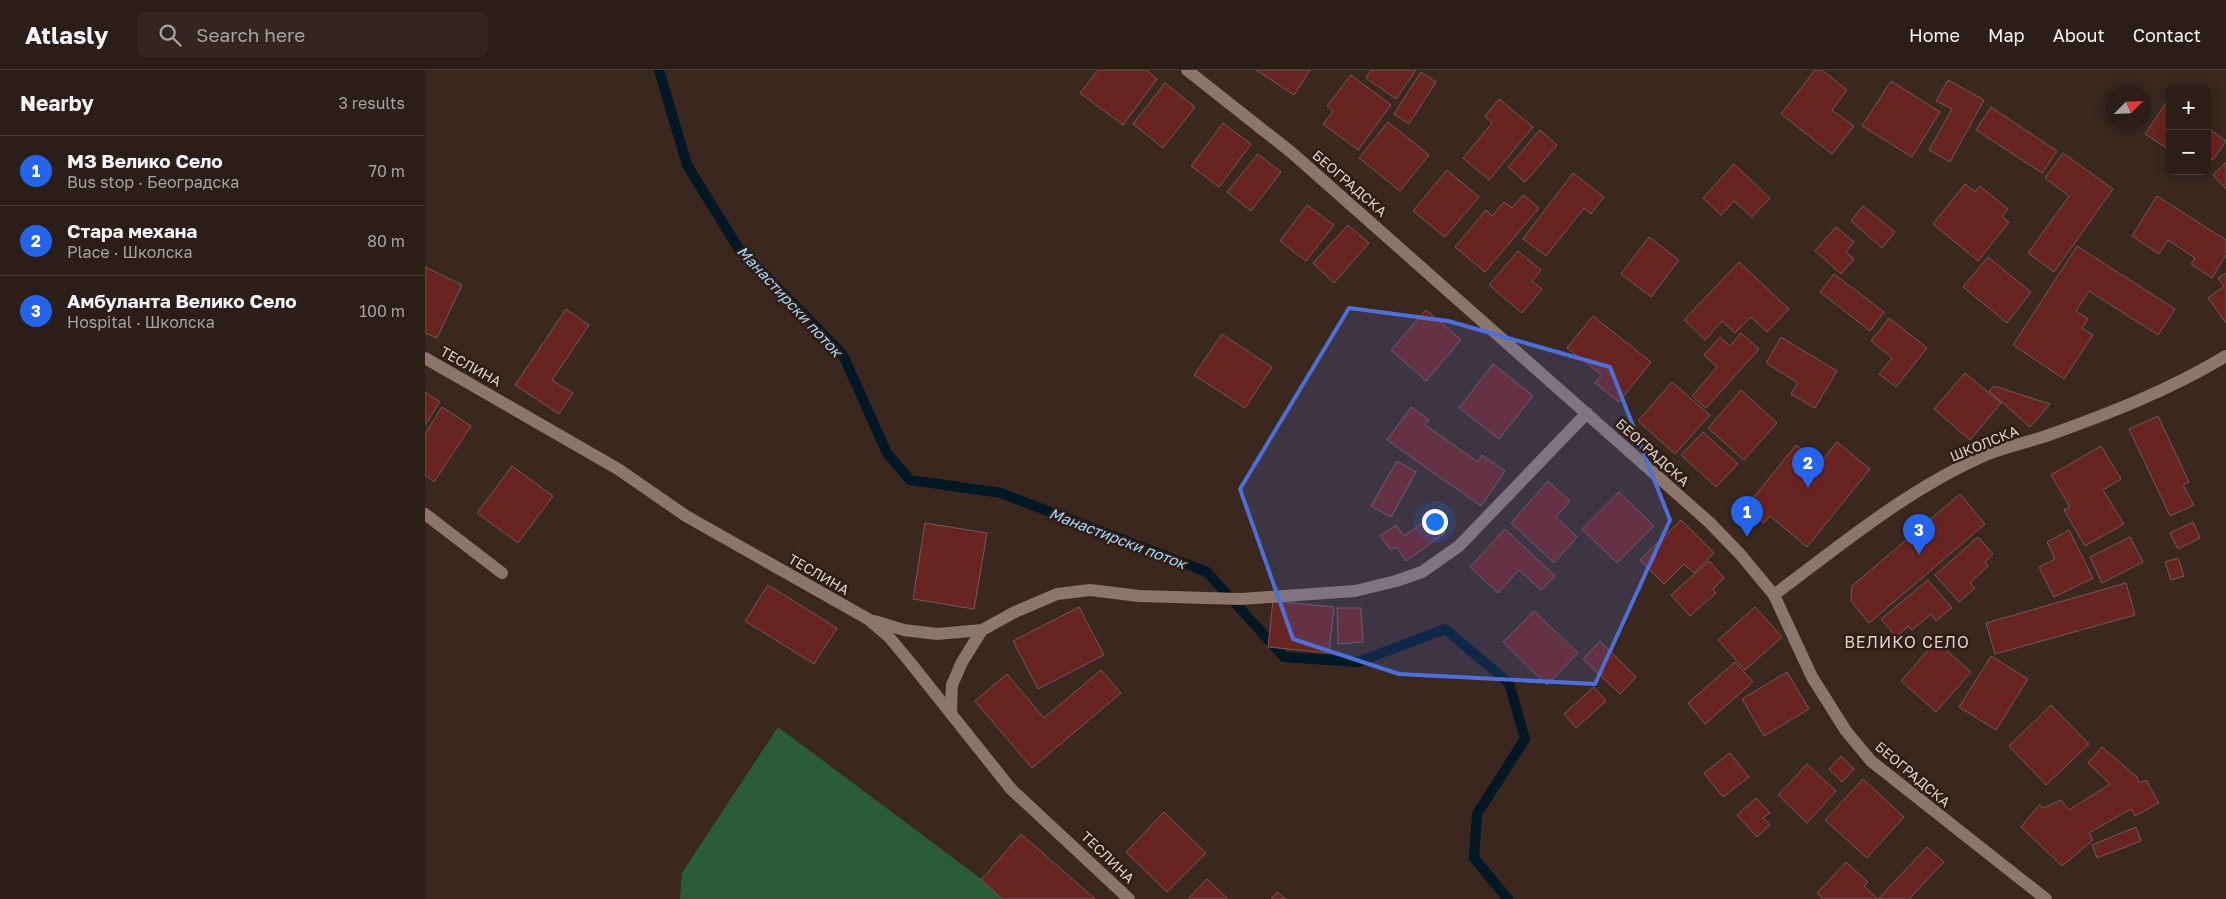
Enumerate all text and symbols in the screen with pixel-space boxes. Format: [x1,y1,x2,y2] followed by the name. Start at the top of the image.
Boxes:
[138,12,488,57] search box
[25,20,108,49] text: Atlasly
[156,21,184,49] icon: search
[196,23,305,46] text: Search here
[1909,24,1960,46] text: Home
[1988,24,2025,46] text: Map
[2053,24,2105,46] text: About
[2133,24,2201,46] text: Contact
[2106,85,2151,130] north arrow
[2166,85,2211,175] map controls
[2166,85,2211,130] button: +
[20,90,94,116] text: Nearby
[338,93,405,113] text: 3 results
[2166,130,2211,175] button: −
[1309,146,1391,220] street label: БЕОГРАДСКА
[67,149,223,172] text: МЗ Велико Село
[32,161,40,181] text: 1
[368,161,405,181] text: 70 m
[67,172,239,192] text: Bus stop · Београдска
[67,219,197,242] text: Стара механа
[31,231,41,251] text: 2
[367,231,405,251] text: 80 m
[67,242,192,262] text: Place · Школска
[734,242,848,362] water label: Манастирски поток
[67,289,297,312] text: Амбуланта Велико Село
[31,301,41,321] text: 3
[359,301,405,321] text: 100 m
[67,312,215,332] text: Hospital · Школска
[437,342,505,390] street label: ТЕСЛИНА
[1613,415,1694,490] street label: БЕОГРАДСКА
[1947,421,2021,464] street label: ШКОЛСКА
[1792,447,1824,488] pin: 2
[1731,496,1763,537] pin: 1
[1047,504,1191,573] water label: Манастирски поток
[1422,509,1448,535] your location
[1903,514,1935,555] pin: 3
[786,550,853,599] street label: ТЕСЛИНА
[1844,632,1970,652] district label: ВЕЛИКО СЕЛО
[1872,738,1955,811] street label: БЕОГРАДСКА
[1078,827,1139,887] street label: ТЕСЛИНА

